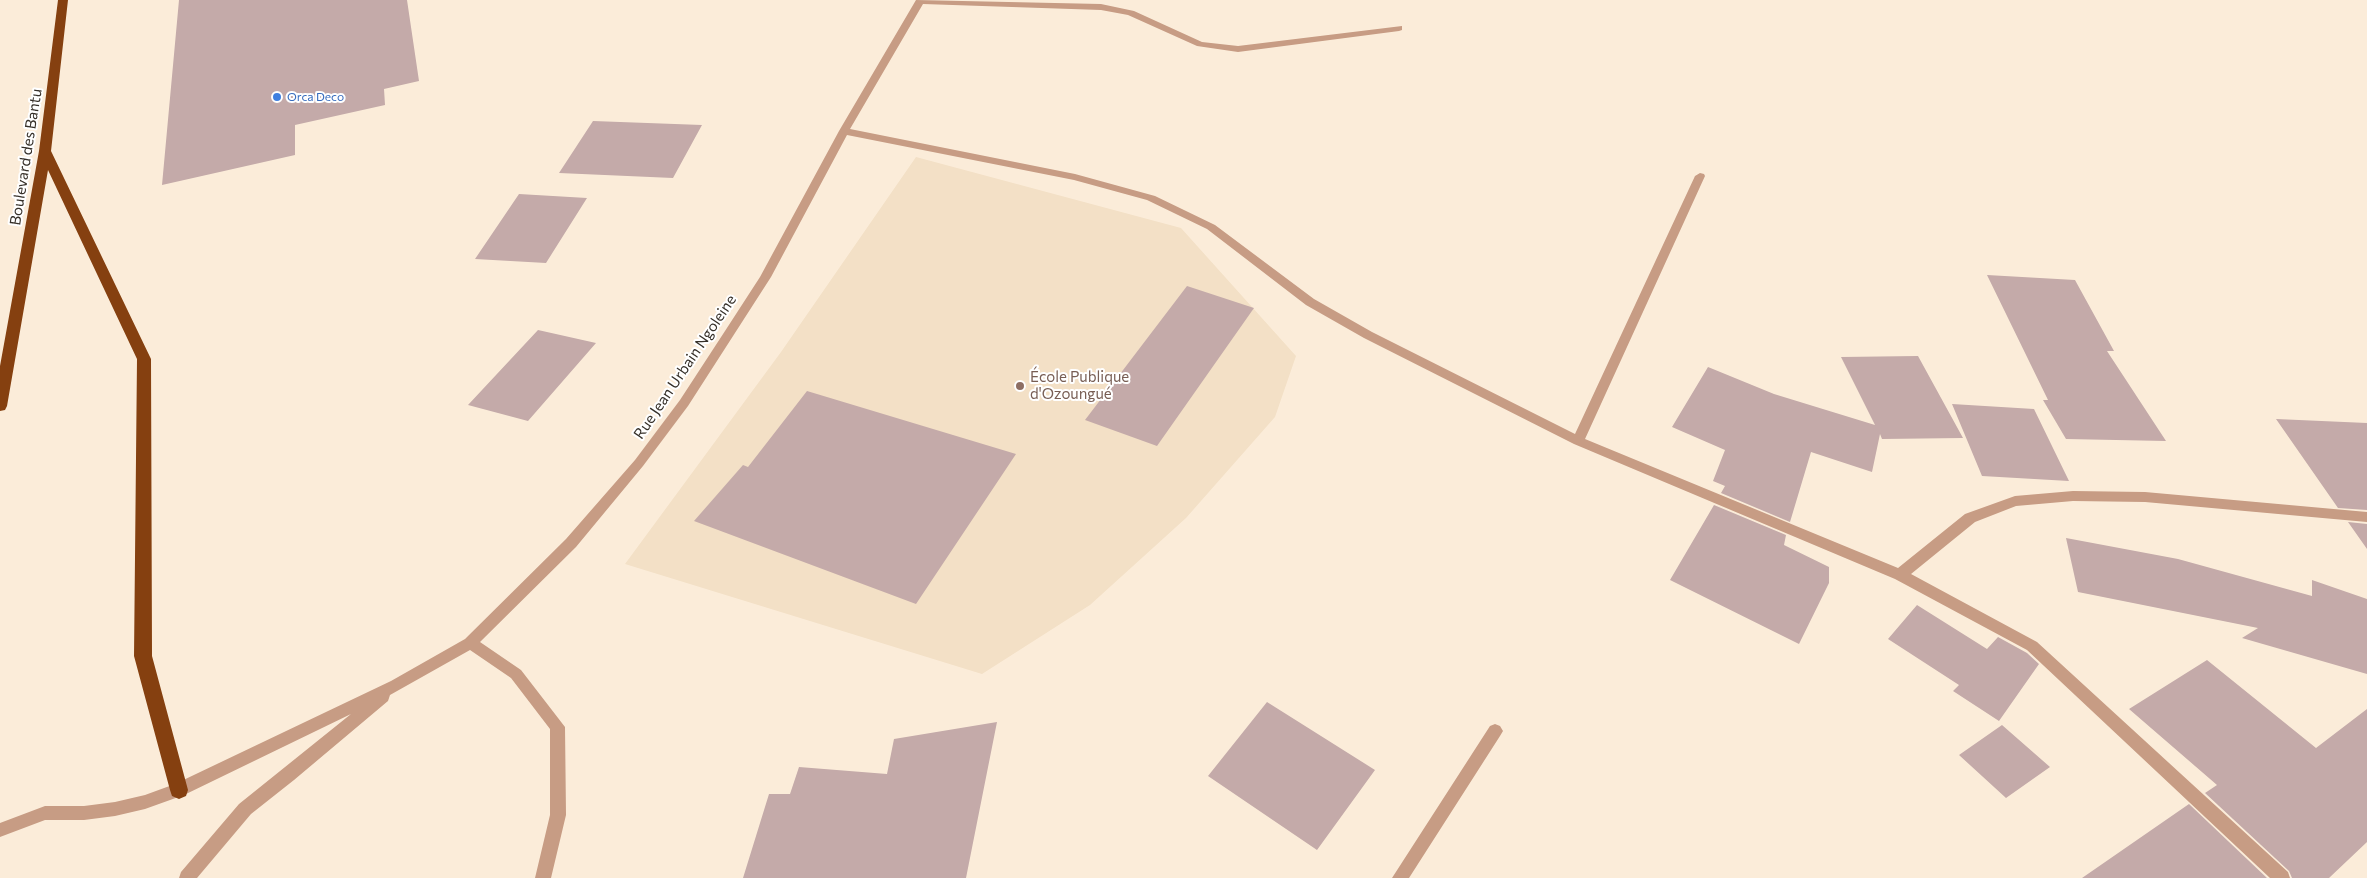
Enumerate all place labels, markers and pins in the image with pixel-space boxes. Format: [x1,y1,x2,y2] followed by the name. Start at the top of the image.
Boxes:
[287,90,344,104] place label: Orca Deco
[271,91,283,103] marker: Orca Deco
[1030,368,1129,403] place label: École Publique d'Ozoungué
[1014,380,1026,392] marker: École Publique d'Ozoungué

